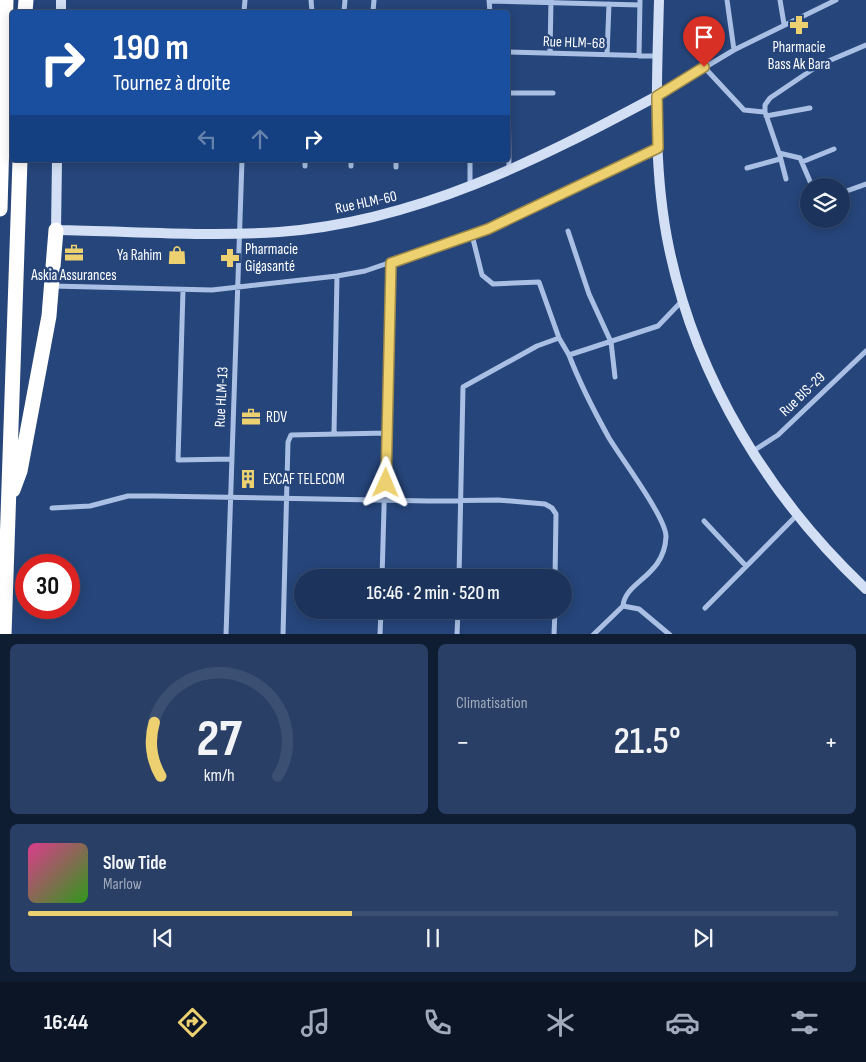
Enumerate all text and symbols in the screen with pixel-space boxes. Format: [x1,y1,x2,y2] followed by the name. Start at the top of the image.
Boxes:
[788,14,810,36] pharmacy icon: Pharmacie Bass Ak Bara
[683,16,725,67] pin
[690,23,718,51] icon: arrive
[113,27,189,70] text: 190 m
[30,30,95,95] icon: right
[542,32,605,53] street label: Rue HLM-68
[768,38,830,74] place label: Pharmacie Bass Ak Bara
[113,70,230,97] text: Tournez à droite
[193,125,221,153] icon: left
[246,125,274,153] icon: ahead
[299,125,327,153] icon: right
[800,178,850,228] map controls
[800,178,850,228] button: layers
[334,187,399,218] street label: Rue HLM-60
[245,240,298,276] place label: Pharmacie Gigasanté
[63,242,85,264] office icon: Askia Assurances
[166,244,188,266] shop icon: Ya Rahim
[117,246,162,265] place label: Ya Rahim
[219,247,241,269] pharmacy icon: Pharmacie Gigasanté
[30,266,117,285] place label: Askia Assurances
[210,366,233,428] street label: Rue HLM-13
[776,368,829,421] street label: Rue BIS-29
[240,406,262,428] office icon: RDV
[266,408,287,427] place label: RDV
[359,456,411,508] position arrow
[237,468,259,490] building icon: EXCAF TELECOM
[263,470,345,489] place label: EXCAF TELECOM
[15,554,80,619] speed limit sign: 30
[366,582,500,605] text: 16:46 · 2 min · 520 m
[456,694,528,713] text: Climatisation
[196,708,242,771] text: 27
[613,719,681,764] text: 21.5°
[456,726,470,759] text: −
[824,726,838,759] text: +
[204,765,234,786] text: km/h
[103,852,167,875] text: Slow Tide
[103,875,142,894] text: Marlow
[149,924,177,952] icon: previous
[419,924,447,952] icon: pause
[689,924,717,952] icon: next
[175,1005,210,1040] icon: directions
[298,1005,333,1040] icon: music
[420,1005,455,1040] icon: phone
[543,1005,578,1040] icon: climate
[665,1005,700,1040] icon: car
[787,1005,822,1040] icon: filters
[44,1009,88,1036] text: 16:44

